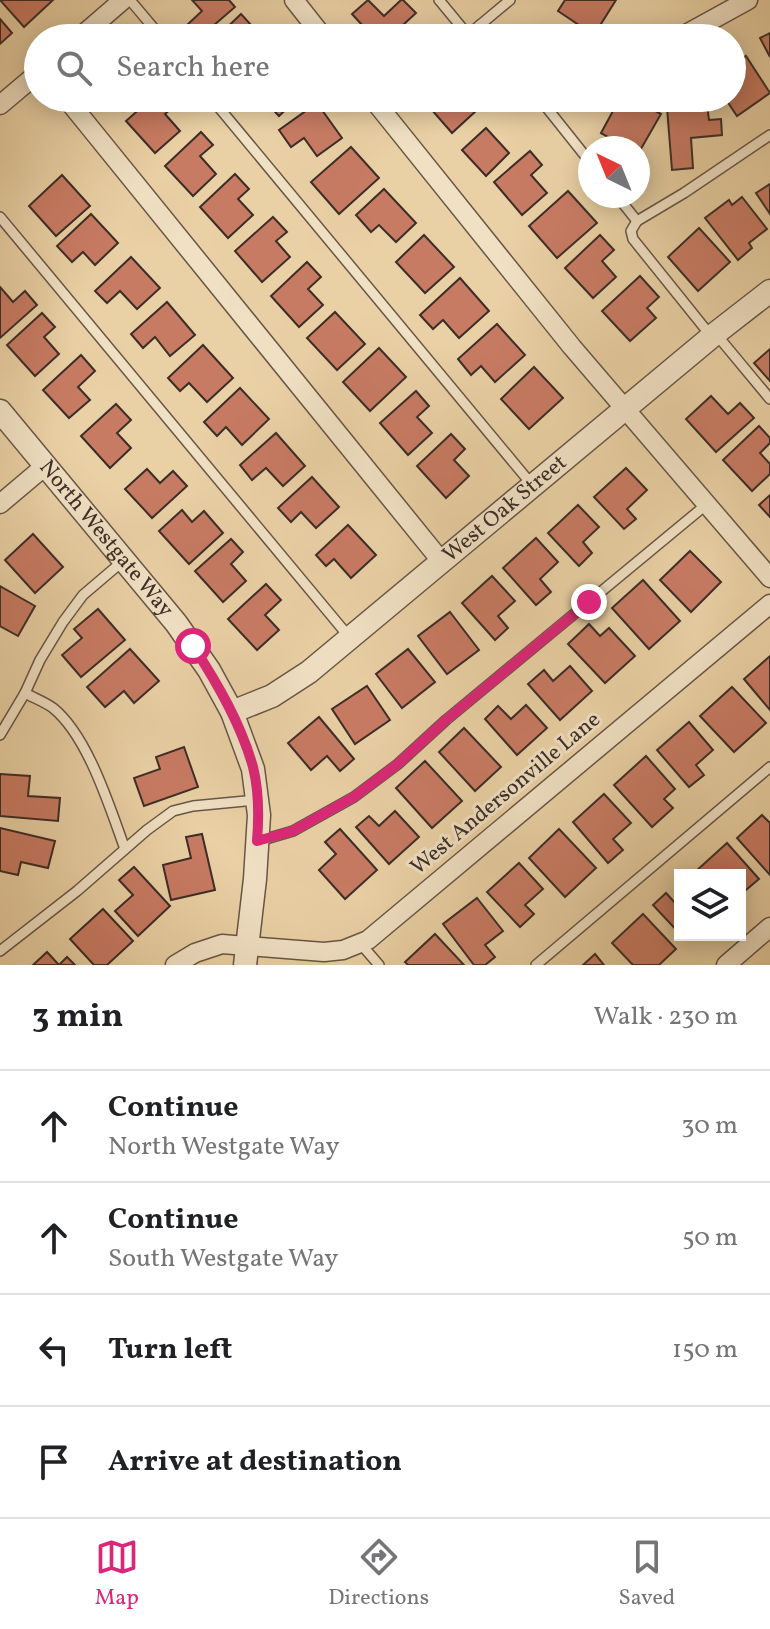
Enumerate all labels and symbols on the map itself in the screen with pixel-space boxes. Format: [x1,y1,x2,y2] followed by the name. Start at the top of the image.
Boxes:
[578,136,650,208] north arrow
[436,448,574,570] street label: West Oak Street
[31,453,181,624] street label: North Westgate Way
[571,584,607,620] route end
[175,628,211,664] route start
[404,705,608,883] street label: West Andersonville Lane

